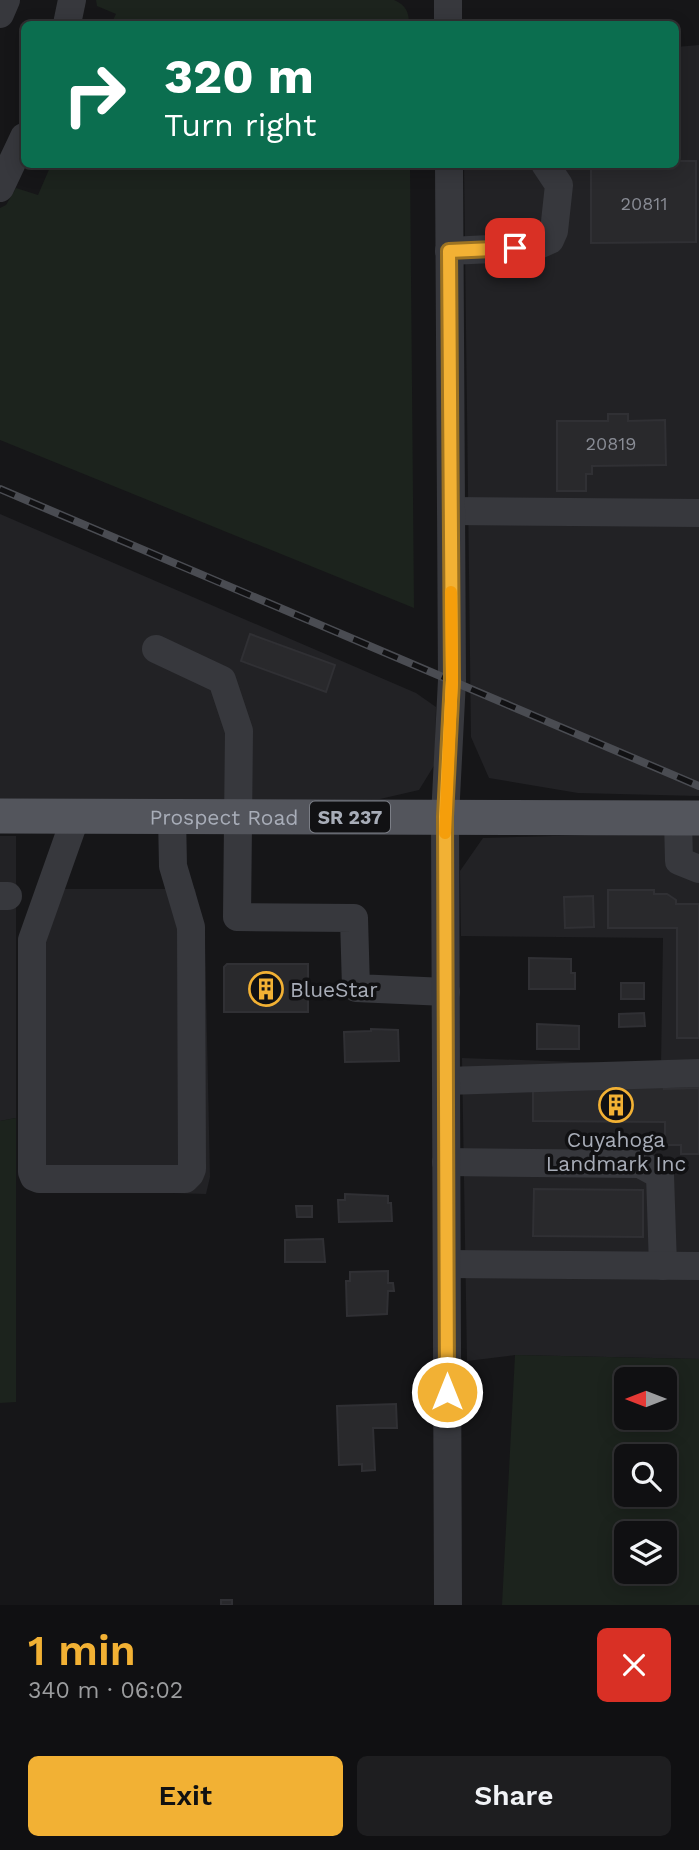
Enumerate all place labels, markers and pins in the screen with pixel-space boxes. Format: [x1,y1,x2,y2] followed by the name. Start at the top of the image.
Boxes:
[485,218,545,278] pin
[247,970,285,1008] building icon: BlueStar
[290,977,378,1002] place label: BlueStar
[597,1086,635,1124] building icon: Cuyahoga Landmark Inc
[546,1127,686,1176] place label: Cuyahoga Landmark Inc

